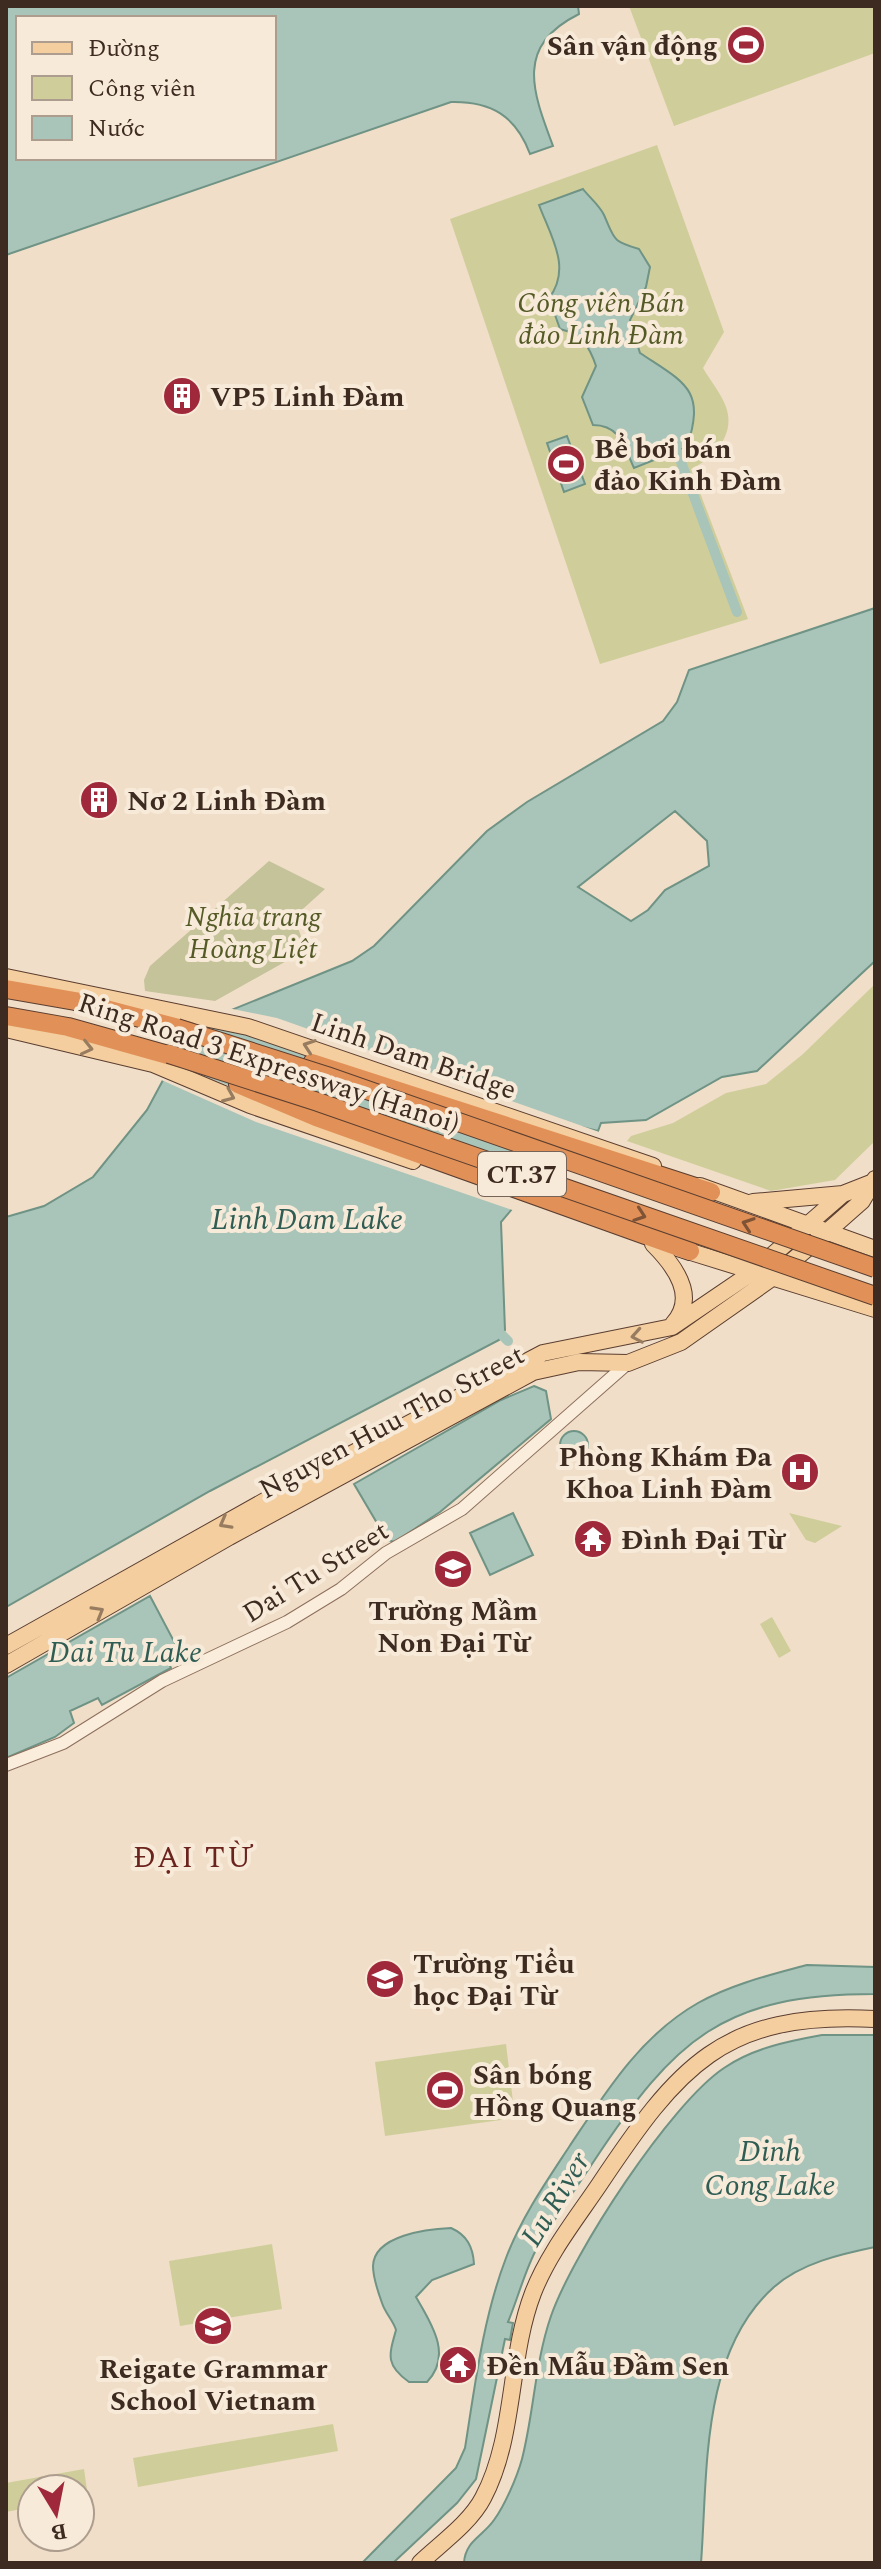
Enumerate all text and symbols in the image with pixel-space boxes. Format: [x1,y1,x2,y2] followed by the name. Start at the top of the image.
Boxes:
[16,16,276,160] legend
[725,24,767,66] sports icon: Sân vận động
[547,25,718,68] place label: Sân vận động
[88,31,160,67] text: Đường
[88,71,196,107] text: Công viên
[88,111,145,147] text: Nước
[517,282,685,357] park label: Công viên Bán đảo Linh Đàm
[161,375,203,417] building icon: VP5 Linh Đàm
[210,376,404,419] place label: VP5 Linh Đàm
[594,428,782,503] place label: Bể bơi bán đảo Kinh Đàm
[545,443,587,485] sports icon: Bể bơi bán đảo Kinh Đàm
[78,779,120,821] building icon: Nơ 2 Linh Đàm
[127,780,326,823] place label: Nơ 2 Linh Đàm
[185,896,323,971] park label: Nghĩa trang Hoàng Liệt
[72,981,465,1145] street label: Ring Road 3 Expressway (Hanoi)
[305,1001,522,1112] street label: Linh Dam Bridge
[79,1039,93,1056] one-way arrow
[303,1039,317,1055] one-way arrow
[221,1086,235,1102] one-way arrow
[478,1152,566,1196] road number: CT.37
[211,1197,403,1243] water label: Linh Dam Lake
[632,1205,646,1222] one-way arrow
[742,1217,756,1234] one-way arrow
[630,1327,644,1344] one-way arrow
[251,1334,532,1511] street label: Nguyen Huu Tho Street
[559,1436,773,1511] place label: Phòng Khám Đa Khoa Linh Đàm
[779,1451,821,1493] hospital icon: Phòng Khám Đa Khoa Linh Đàm
[234,1510,398,1634] street label: Dai Tu Street
[219,1513,233,1528] one-way arrow
[572,1518,614,1560] temple icon: Đình Đại Từ
[621,1519,787,1562] place label: Đình Đại Từ
[432,1548,474,1590] school or university icon: Trường Mầm Non Đại Từ
[368,1590,538,1665] place label: Trường Mầm Non Đại Từ
[89,1606,104,1622] one-way arrow
[48,1630,202,1676] water label: Dai Tu Lake
[133,1835,254,1881] district label: ĐẠI TỪ
[413,1943,575,2018] place label: Trường Tiểu học Đại Từ
[364,1958,406,2000] school or university icon: Trường Tiểu học Đại Từ
[473,2054,637,2129] place label: Sân bóng Hồng Quang
[424,2069,466,2111] sports icon: Sân bóng Hồng Quang
[704,2129,836,2209] water label: Dinh Cong Lake
[509,2143,603,2256] water label: Lu River
[192,2305,234,2347] school or university icon: Reigate Grammar School Vietnam
[437,2344,479,2386] temple icon: Đền Mẫu Đầm Sen
[486,2345,729,2388] place label: Đền Mẫu Đầm Sen
[99,2348,327,2423] place label: Reigate Grammar School Vietnam
[16,2473,96,2553] north arrow
[49,2514,70,2549] text: B

